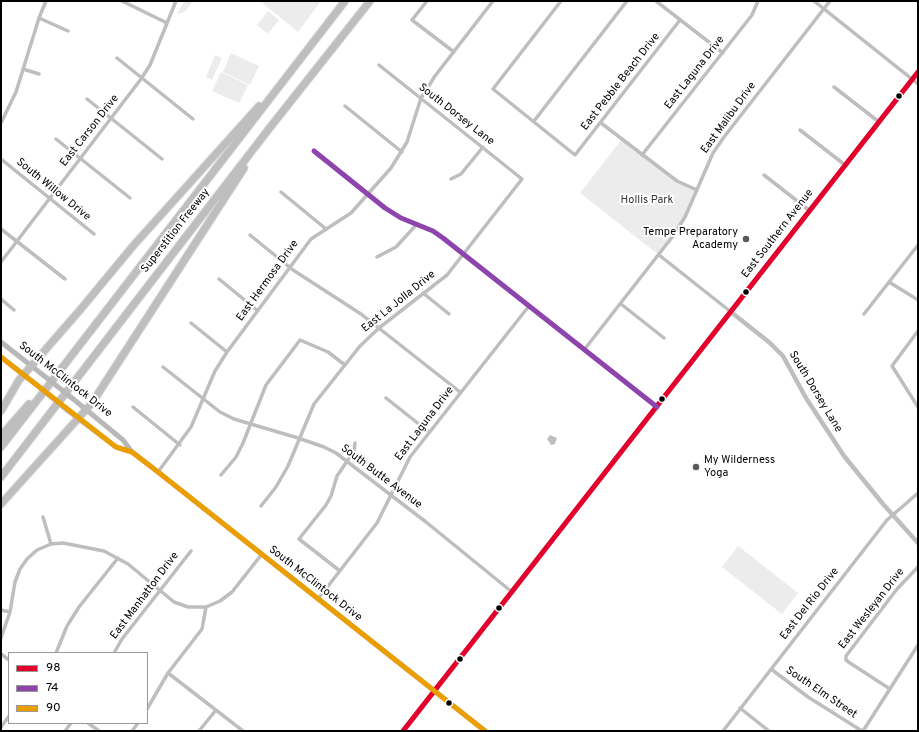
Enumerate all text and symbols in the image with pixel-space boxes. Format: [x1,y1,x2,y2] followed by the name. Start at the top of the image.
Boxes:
[579,31,663,133] street label: East Pebble Beach Drive
[662,34,728,112] street label: East Laguna Drive
[699,80,759,156] street label: East Malibu Drive
[415,81,497,149] street label: South Dorsey Lane
[894,91,904,101] unlabelled marker
[58,93,122,169] street label: East Carson Drive
[13,156,93,224] street label: South Willow Drive
[139,186,213,276] street label: Superstition Freeway
[739,187,817,281] street label: East Southern Avenue
[621,194,673,208] park label: Hollis Park
[643,226,738,252] place label: Tempe Preparatory Academy
[741,234,751,244] marker: Tempe Preparatory Academy
[234,238,302,324] street label: East Hermosa Drive
[359,268,439,336] street label: East La Jolla Drive
[741,287,751,297] unlabelled marker
[16,339,114,421] street label: South McClintock Drive
[785,349,845,435] street label: South Dorsey Lane
[393,384,457,464] street label: East Laguna Drive
[657,394,667,404] unlabelled marker
[338,442,424,512] street label: South Butte Avenue
[704,454,775,480] place label: My Wilderness Yoga
[691,462,701,472] marker: My Wilderness Yoga
[266,543,364,625] street label: South McClintock Drive
[108,550,182,642] street label: East Manhatton Drive
[778,565,842,643] street label: East Del Rio Drive
[836,566,908,652] street label: East Wesleyan Drive
[494,603,504,613] unlabelled marker
[8,652,148,724] legend
[455,654,465,664] unlabelled marker
[46,660,61,676] text: 98
[783,664,859,722] street label: South Elm Street
[46,680,59,696] text: 74
[444,698,454,708] unlabelled marker
[46,700,61,716] text: 90

